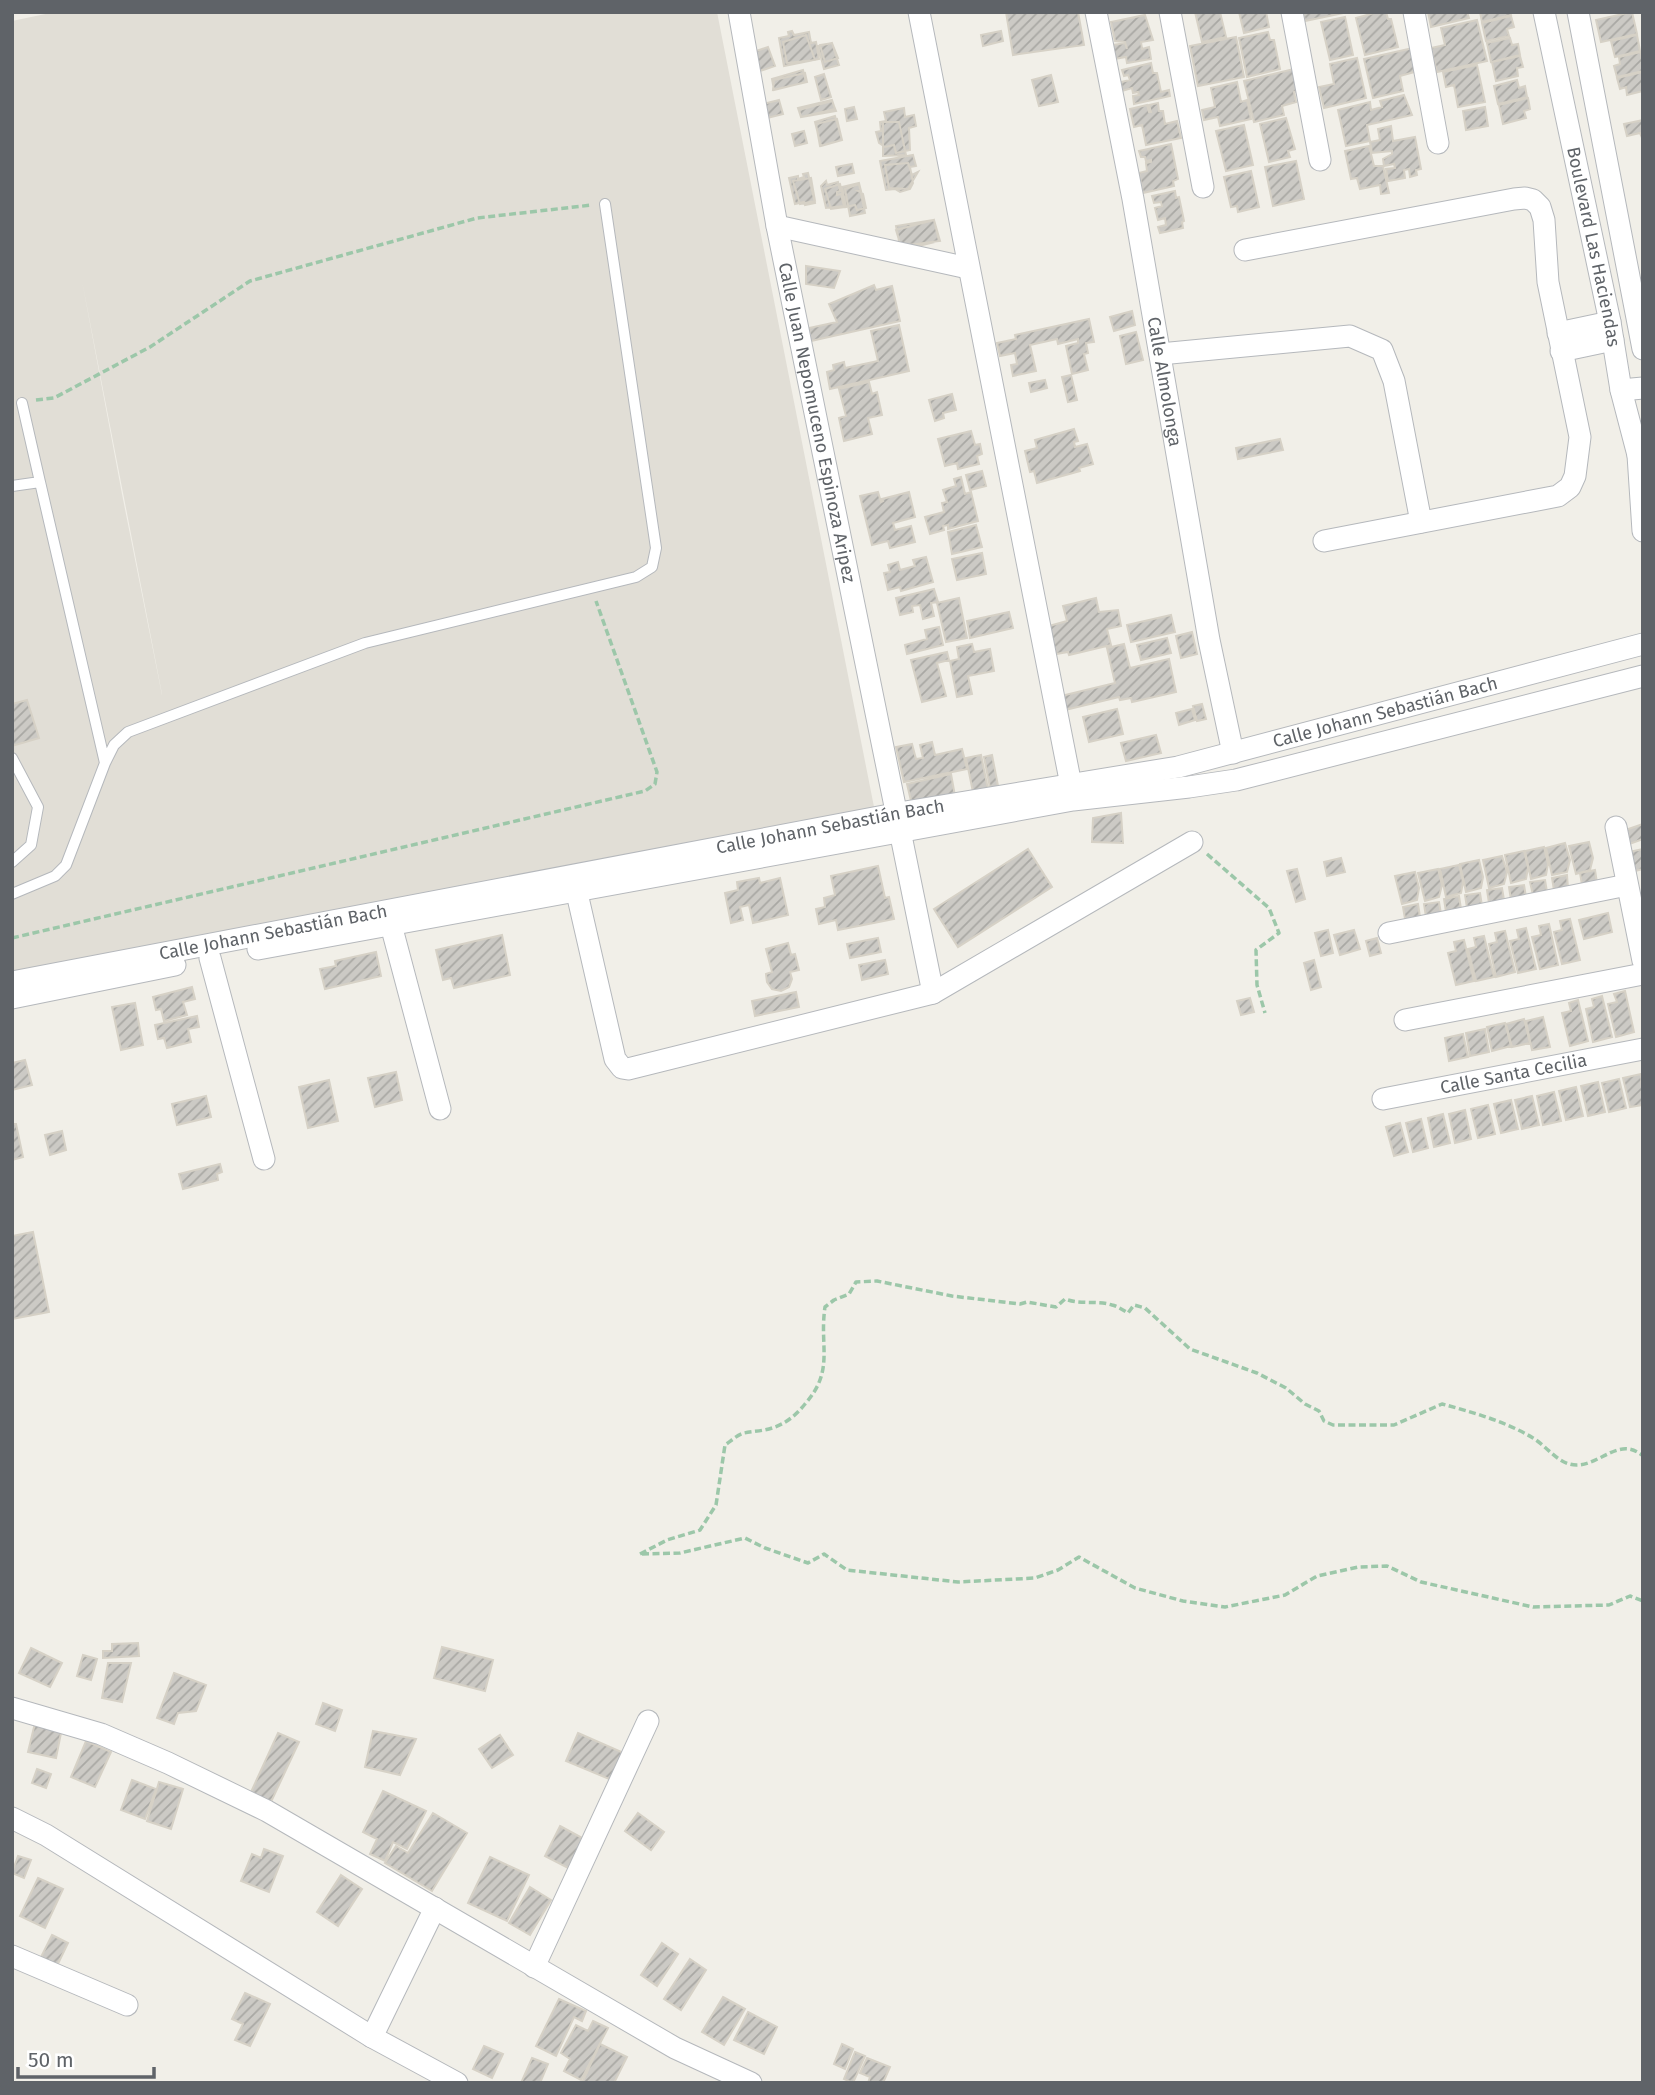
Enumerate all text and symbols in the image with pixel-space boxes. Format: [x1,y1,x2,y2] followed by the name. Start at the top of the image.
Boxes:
[1562,145,1625,348] street label: Boulevard Las Haciendas
[774,261,860,585] street label: Calle Juan Nepomuceno Espinoza Aripez
[1142,315,1186,448] street label: Calle Almolonga
[1270,672,1500,752] street label: Calle Johann Sebastián Bach
[714,795,946,859] street label: Calle Johann Sebastián Bach
[157,900,389,965] street label: Calle Johann Sebastián Bach
[1438,1049,1589,1099] street label: Calle Santa Cecilia
[18,2036,154,2080] scale bar
[28,2047,74,2073] text: 50 m

